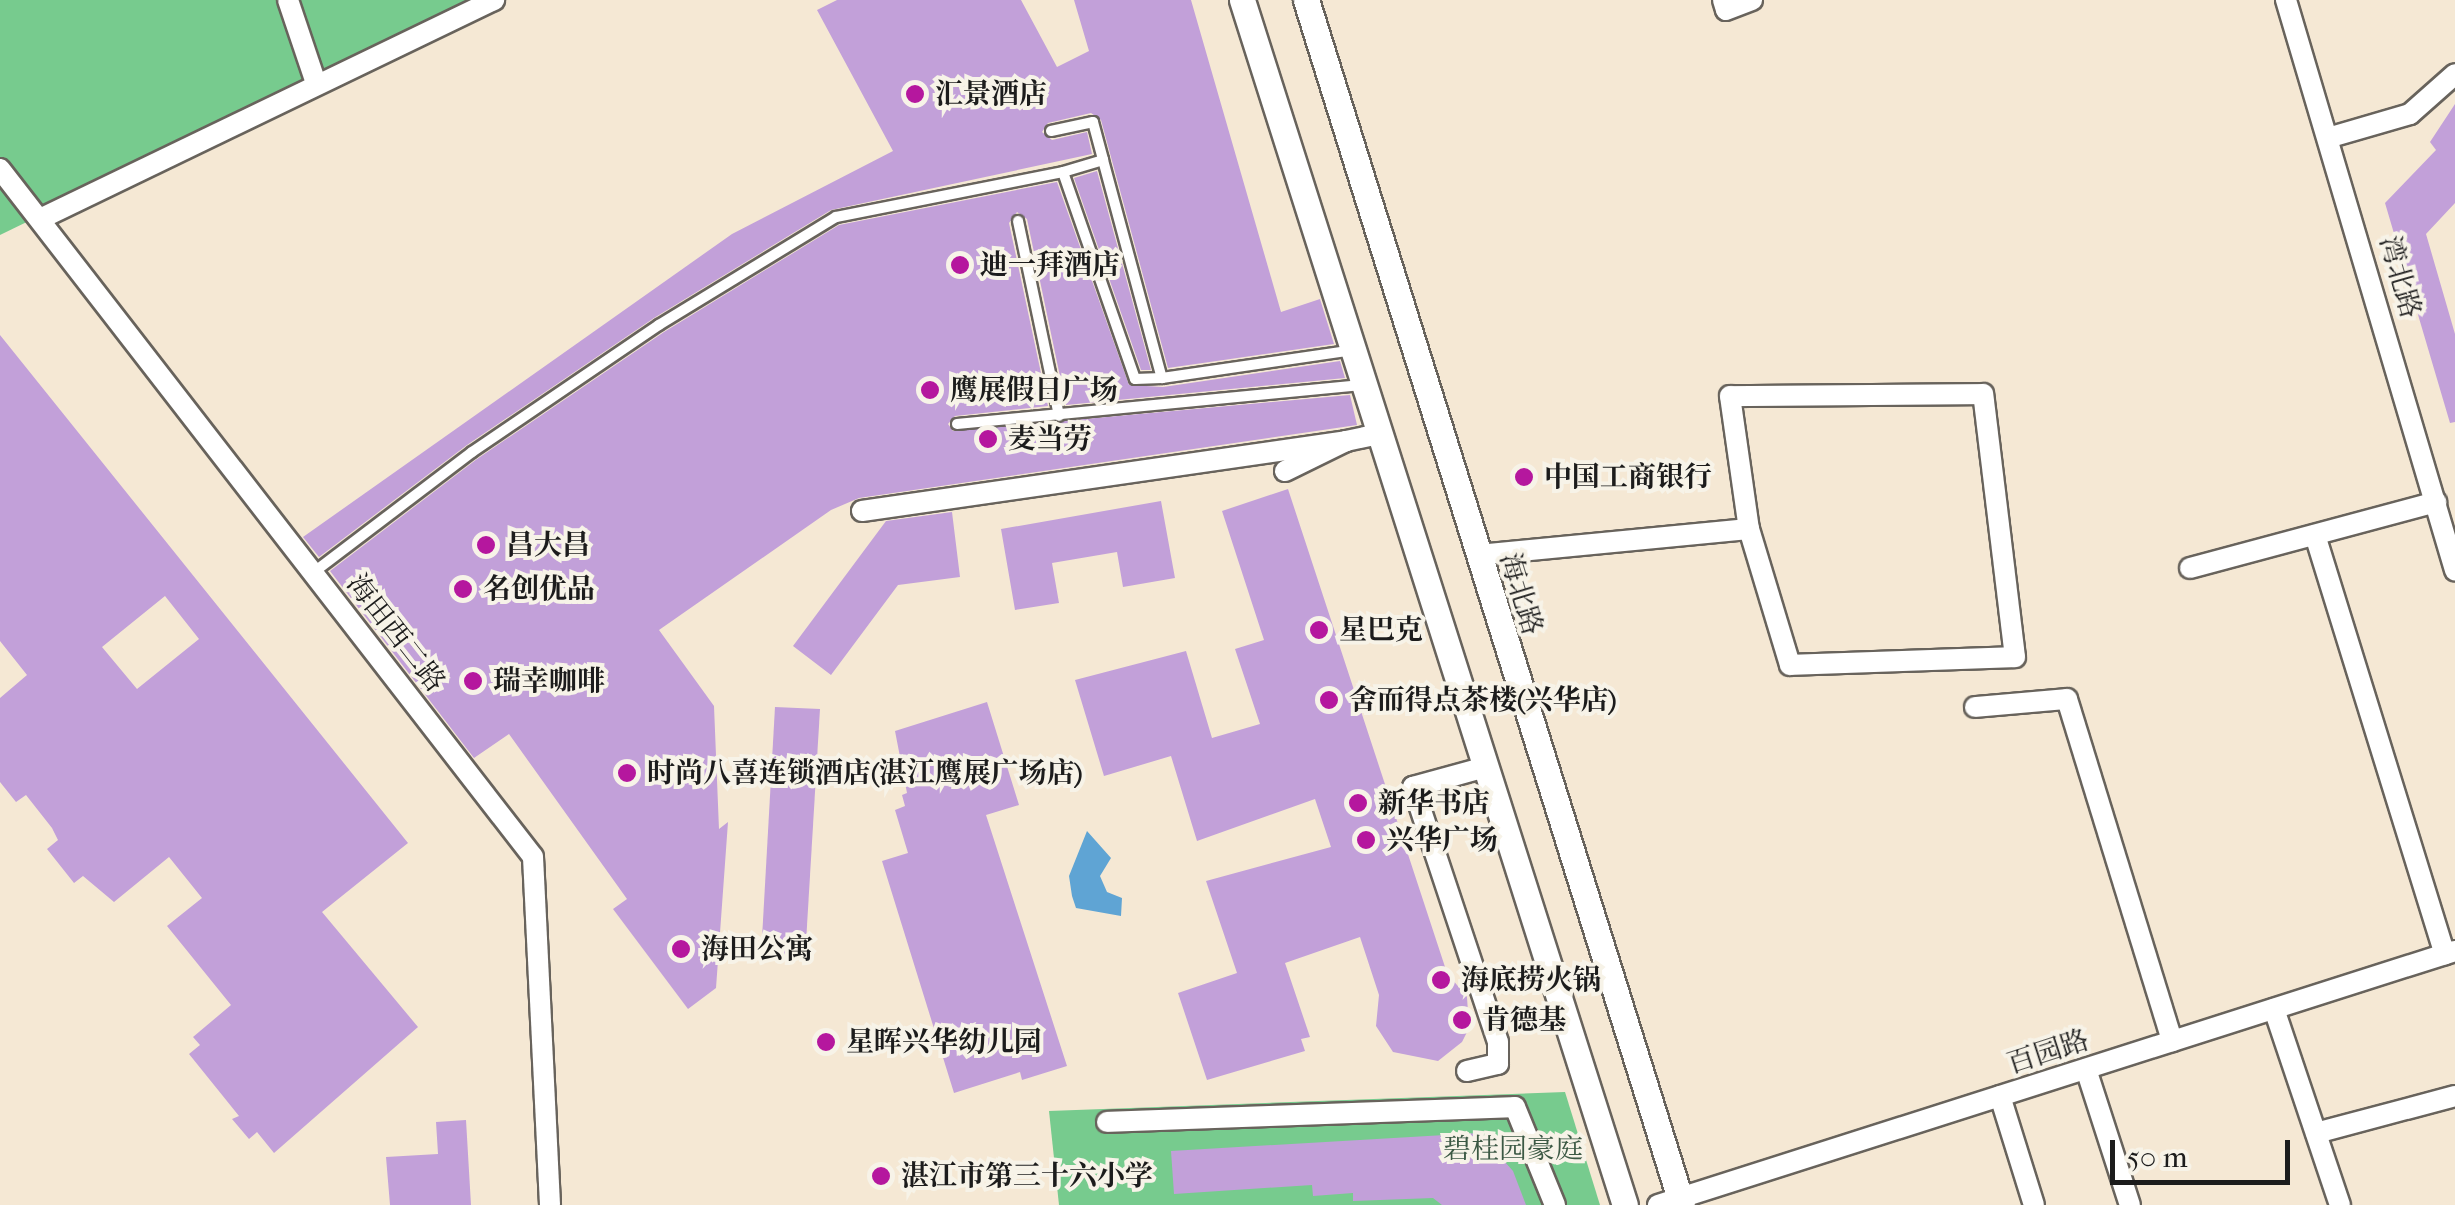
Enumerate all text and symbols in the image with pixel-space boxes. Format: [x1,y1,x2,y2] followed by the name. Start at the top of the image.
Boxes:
[935,77,1047,111] place label: 汇景酒店
[904,83,926,105] marker: 汇景酒店
[2372,232,2428,322] street label: 湾北路
[980,248,1120,282] place label: 迪一拜酒店
[949,254,971,276] marker: 迪一拜酒店
[950,373,1118,407] place label: 鹰展假日广场
[919,379,941,401] marker: 鹰展假日广场
[1008,422,1092,456] place label: 麦当劳
[977,428,999,450] marker: 麦当劳
[1544,460,1712,494] place label: 中国工商银行
[1513,466,1535,488] marker: 中国工商银行
[506,528,590,562] place label: 昌大昌
[475,534,497,556] marker: 昌大昌
[1493,549,1549,639] street label: 海北路
[340,567,452,699] street label: 海田西二路
[483,572,595,606] place label: 名创优品
[452,578,474,600] marker: 名创优品
[1339,613,1423,647] place label: 星巴克
[1308,619,1330,641] marker: 星巴克
[493,664,605,698] place label: 瑞幸咖啡
[462,670,484,692] marker: 瑞幸咖啡
[1349,683,1617,717] place label: 舍而得点茶楼(兴华店)
[1318,689,1340,711] marker: 舍而得点茶楼(兴华店)
[647,756,1083,790] place label: 时尚八喜连锁酒店(湛江鹰展广场店)
[616,762,638,784] marker: 时尚八喜连锁酒店(湛江鹰展广场店)
[1378,786,1490,820] place label: 新华书店
[1347,792,1369,814] marker: 新华书店
[1386,823,1498,857] place label: 兴华广场
[1355,829,1377,851] marker: 兴华广场
[701,932,813,966] place label: 海田公寓
[670,938,692,960] marker: 海田公寓
[1461,963,1601,997] place label: 海底捞火锅
[1430,969,1452,991] marker: 海底捞火锅
[1482,1003,1566,1037] place label: 肯德基
[1451,1009,1473,1031] marker: 肯德基
[2003,1023,2093,1081] street label: 百园路
[846,1025,1042,1059] place label: 星晖兴华幼儿园
[815,1031,837,1053] marker: 星晖兴华幼儿园
[2115,1120,2295,1182] scale bar
[1443,1132,1583,1166] park label: 碧桂园豪庭
[2127,1140,2188,1175] text: 50 m
[901,1159,1153,1193] place label: 湛江市第三十六小学
[870,1165,892,1187] marker: 湛江市第三十六小学

